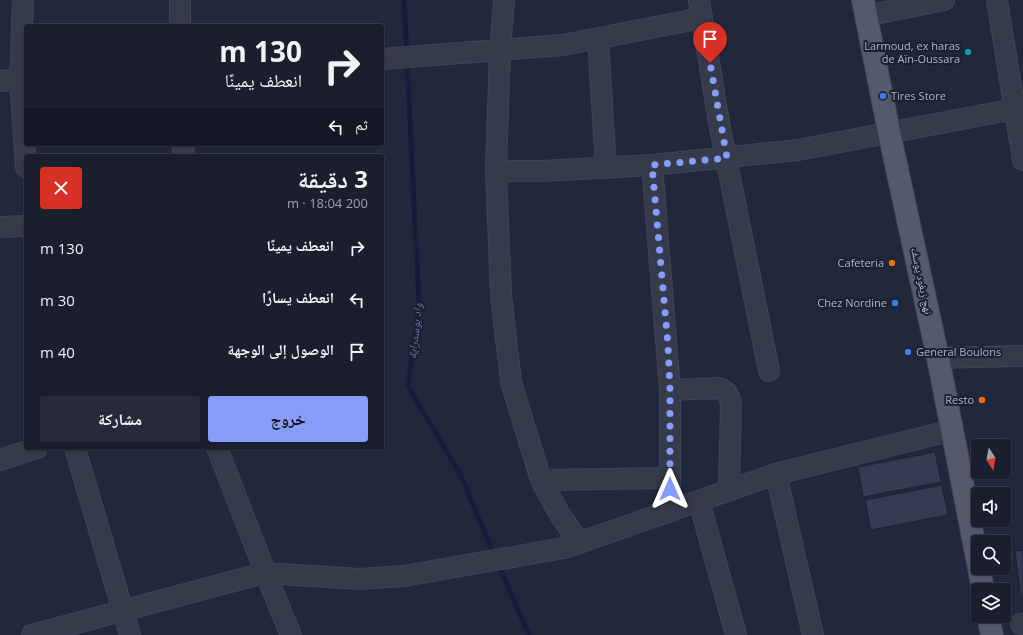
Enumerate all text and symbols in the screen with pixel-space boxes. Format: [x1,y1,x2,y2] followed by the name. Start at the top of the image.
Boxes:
[693,22,727,63] pin
[699,28,721,50] icon: arrive
[219,32,302,70] text: 130 m
[864,38,960,66] place label: Larmoud, ex haras de Aïn-Oussara
[316,40,368,92] icon: right
[963,47,973,57] marker: Larmoud, ex haras de Aïn-Oussara
[225,68,302,92] text: انعطف يمينًا
[891,88,946,103] place label: Tires Store
[878,91,888,101] marker: Tires Store
[355,114,368,134] text: ثم
[325,116,347,138] icon: left
[298,162,368,195] text: 3 دقيقة
[40,167,82,209] button: close
[287,194,368,212] text: 200 m · 18:04
[266,235,334,255] text: انعطف يمينًا
[346,237,368,259] icon: right
[40,238,84,258] text: 130 m
[908,246,937,316] street label: نهج زيغود يوسف
[838,255,884,270] place label: Cafeteria
[887,258,897,268] marker: Cafeteria
[262,287,334,307] text: انعطف يسارًا
[346,289,368,311] icon: left
[40,290,75,310] text: 30 m
[817,295,887,310] place label: Chez Nordine
[890,298,900,308] marker: Chez Nordine
[403,302,426,360] water label: واد بوسدراية
[228,339,334,359] text: الوصول إلى الوجهة
[346,341,368,363] icon: arrive
[40,342,75,362] text: 40 m
[916,344,1001,359] place label: General Boulons
[903,347,913,357] marker: General Boulons
[945,392,974,407] place label: Resto
[977,395,987,405] marker: Resto
[40,396,200,442] button: مشاركة
[208,396,368,442] button: خروج
[971,439,1011,479] north arrow
[971,439,1011,623] map controls
[649,468,691,510] position arrow
[971,487,1011,527] button: sound
[971,535,1011,575] button: search
[971,583,1011,623] button: layers

